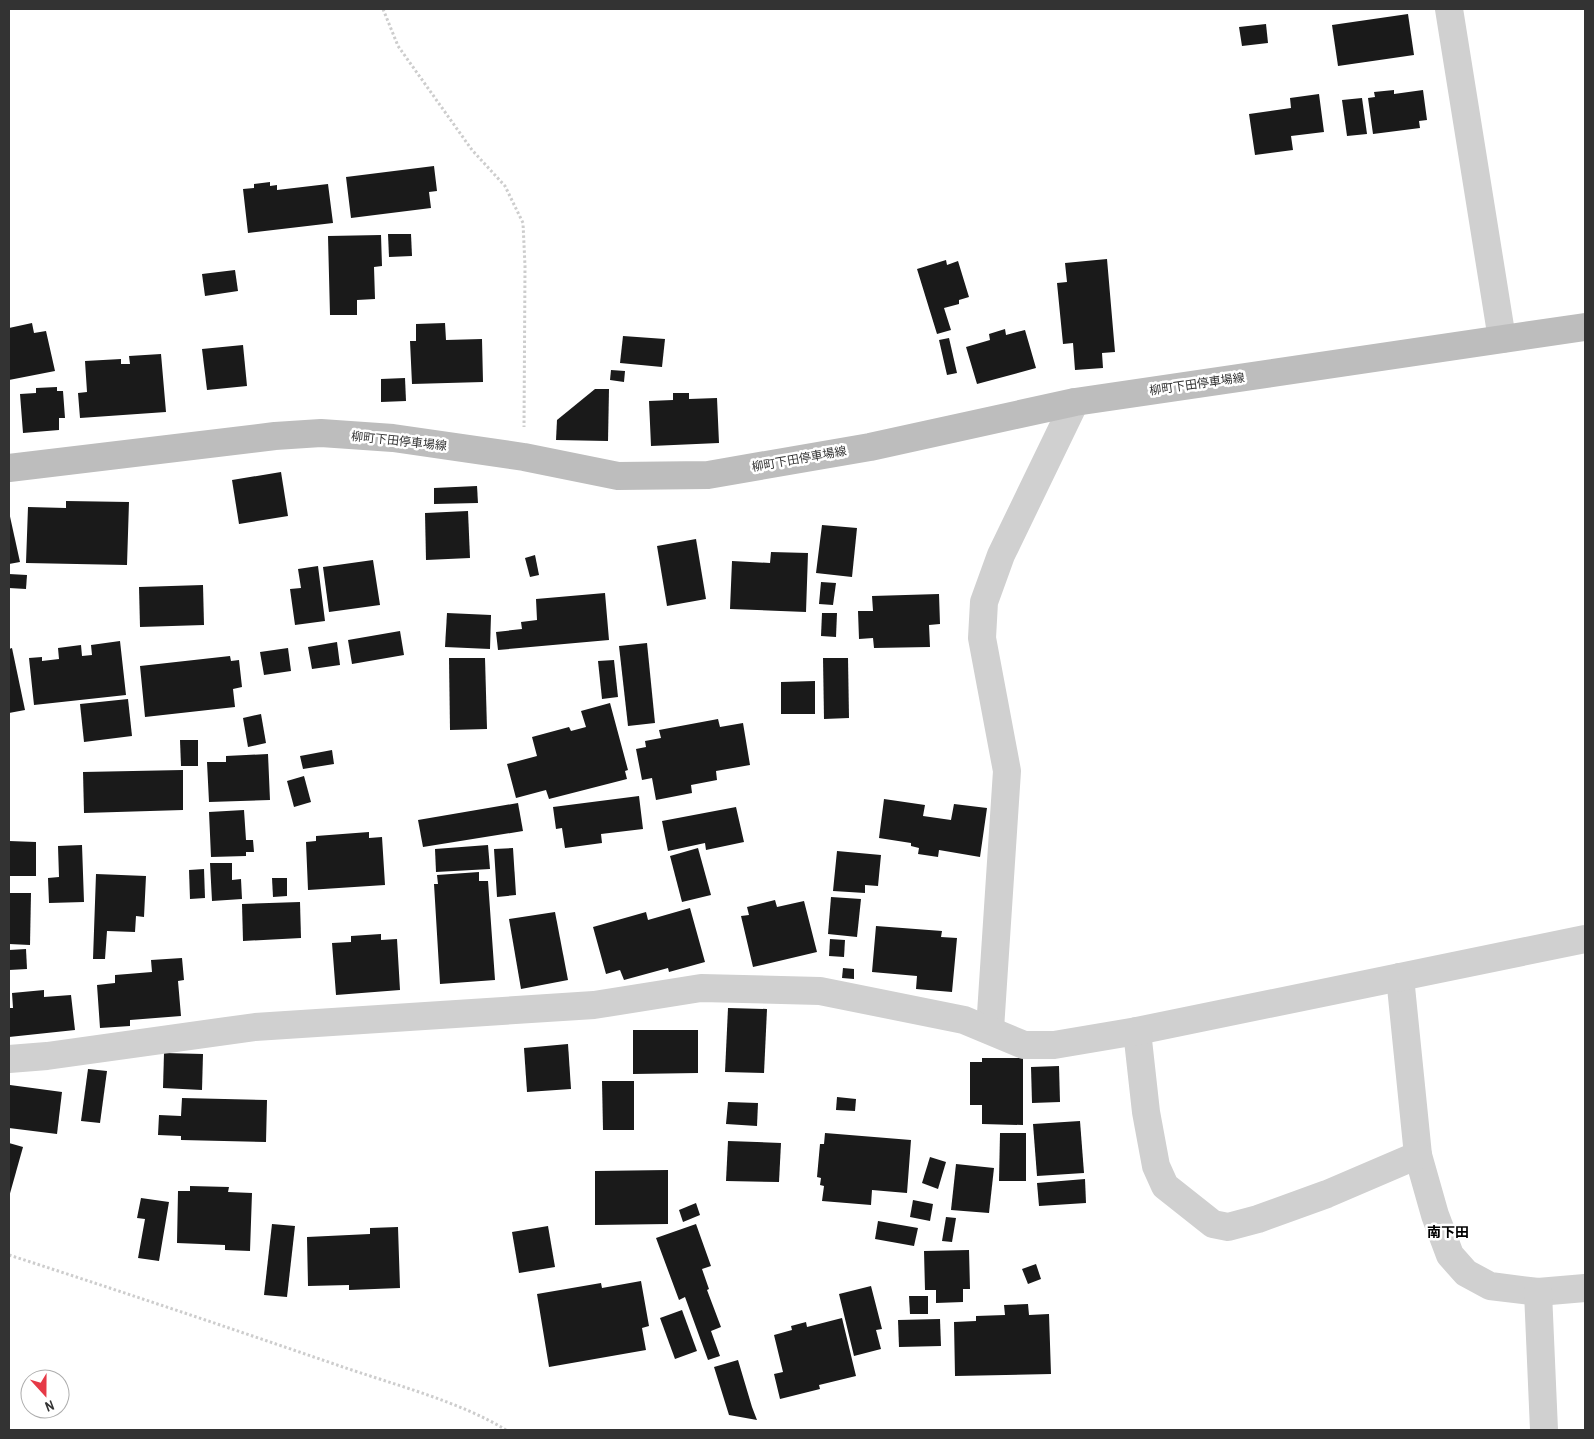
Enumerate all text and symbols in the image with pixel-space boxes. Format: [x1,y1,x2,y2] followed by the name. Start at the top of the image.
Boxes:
[1148,369,1246,399] street label: 柳町下田停車場線
[350,428,448,454] street label: 柳町下田停車場線
[750,443,848,475] street label: 柳町下田停車場線
[1427,1223,1469,1241] district label: 南下田
[20,1369,70,1419] north arrow
[43,1396,57,1416] text: N

